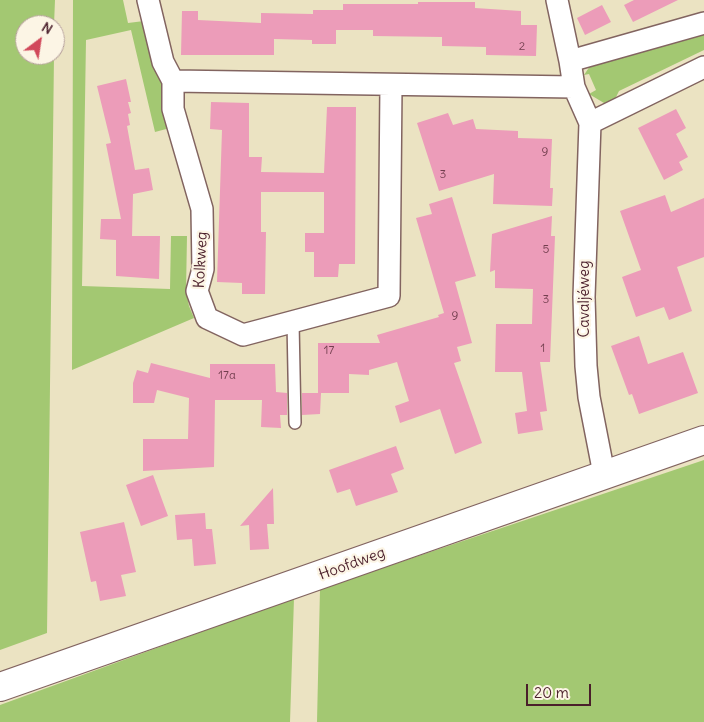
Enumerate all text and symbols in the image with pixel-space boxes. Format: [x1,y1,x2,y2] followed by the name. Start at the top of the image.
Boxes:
[15,15,65,65] north arrow
[38,18,56,38] text: N
[519,40,525,54] house number: 2
[542,146,548,160] house number: 9
[440,168,446,182] house number: 3
[191,231,211,289] street label: Kolkweg
[543,243,549,257] house number: 5
[576,260,594,338] street label: Cavaljéweg
[543,293,549,307] house number: 3
[452,310,458,324] house number: 9
[541,342,545,356] house number: 1
[324,344,334,358] house number: 17
[218,369,236,383] house number: 17a
[316,544,388,584] street label: Hoofdweg
[529,674,594,706] scale bar
[534,683,569,702] text: 20 m

